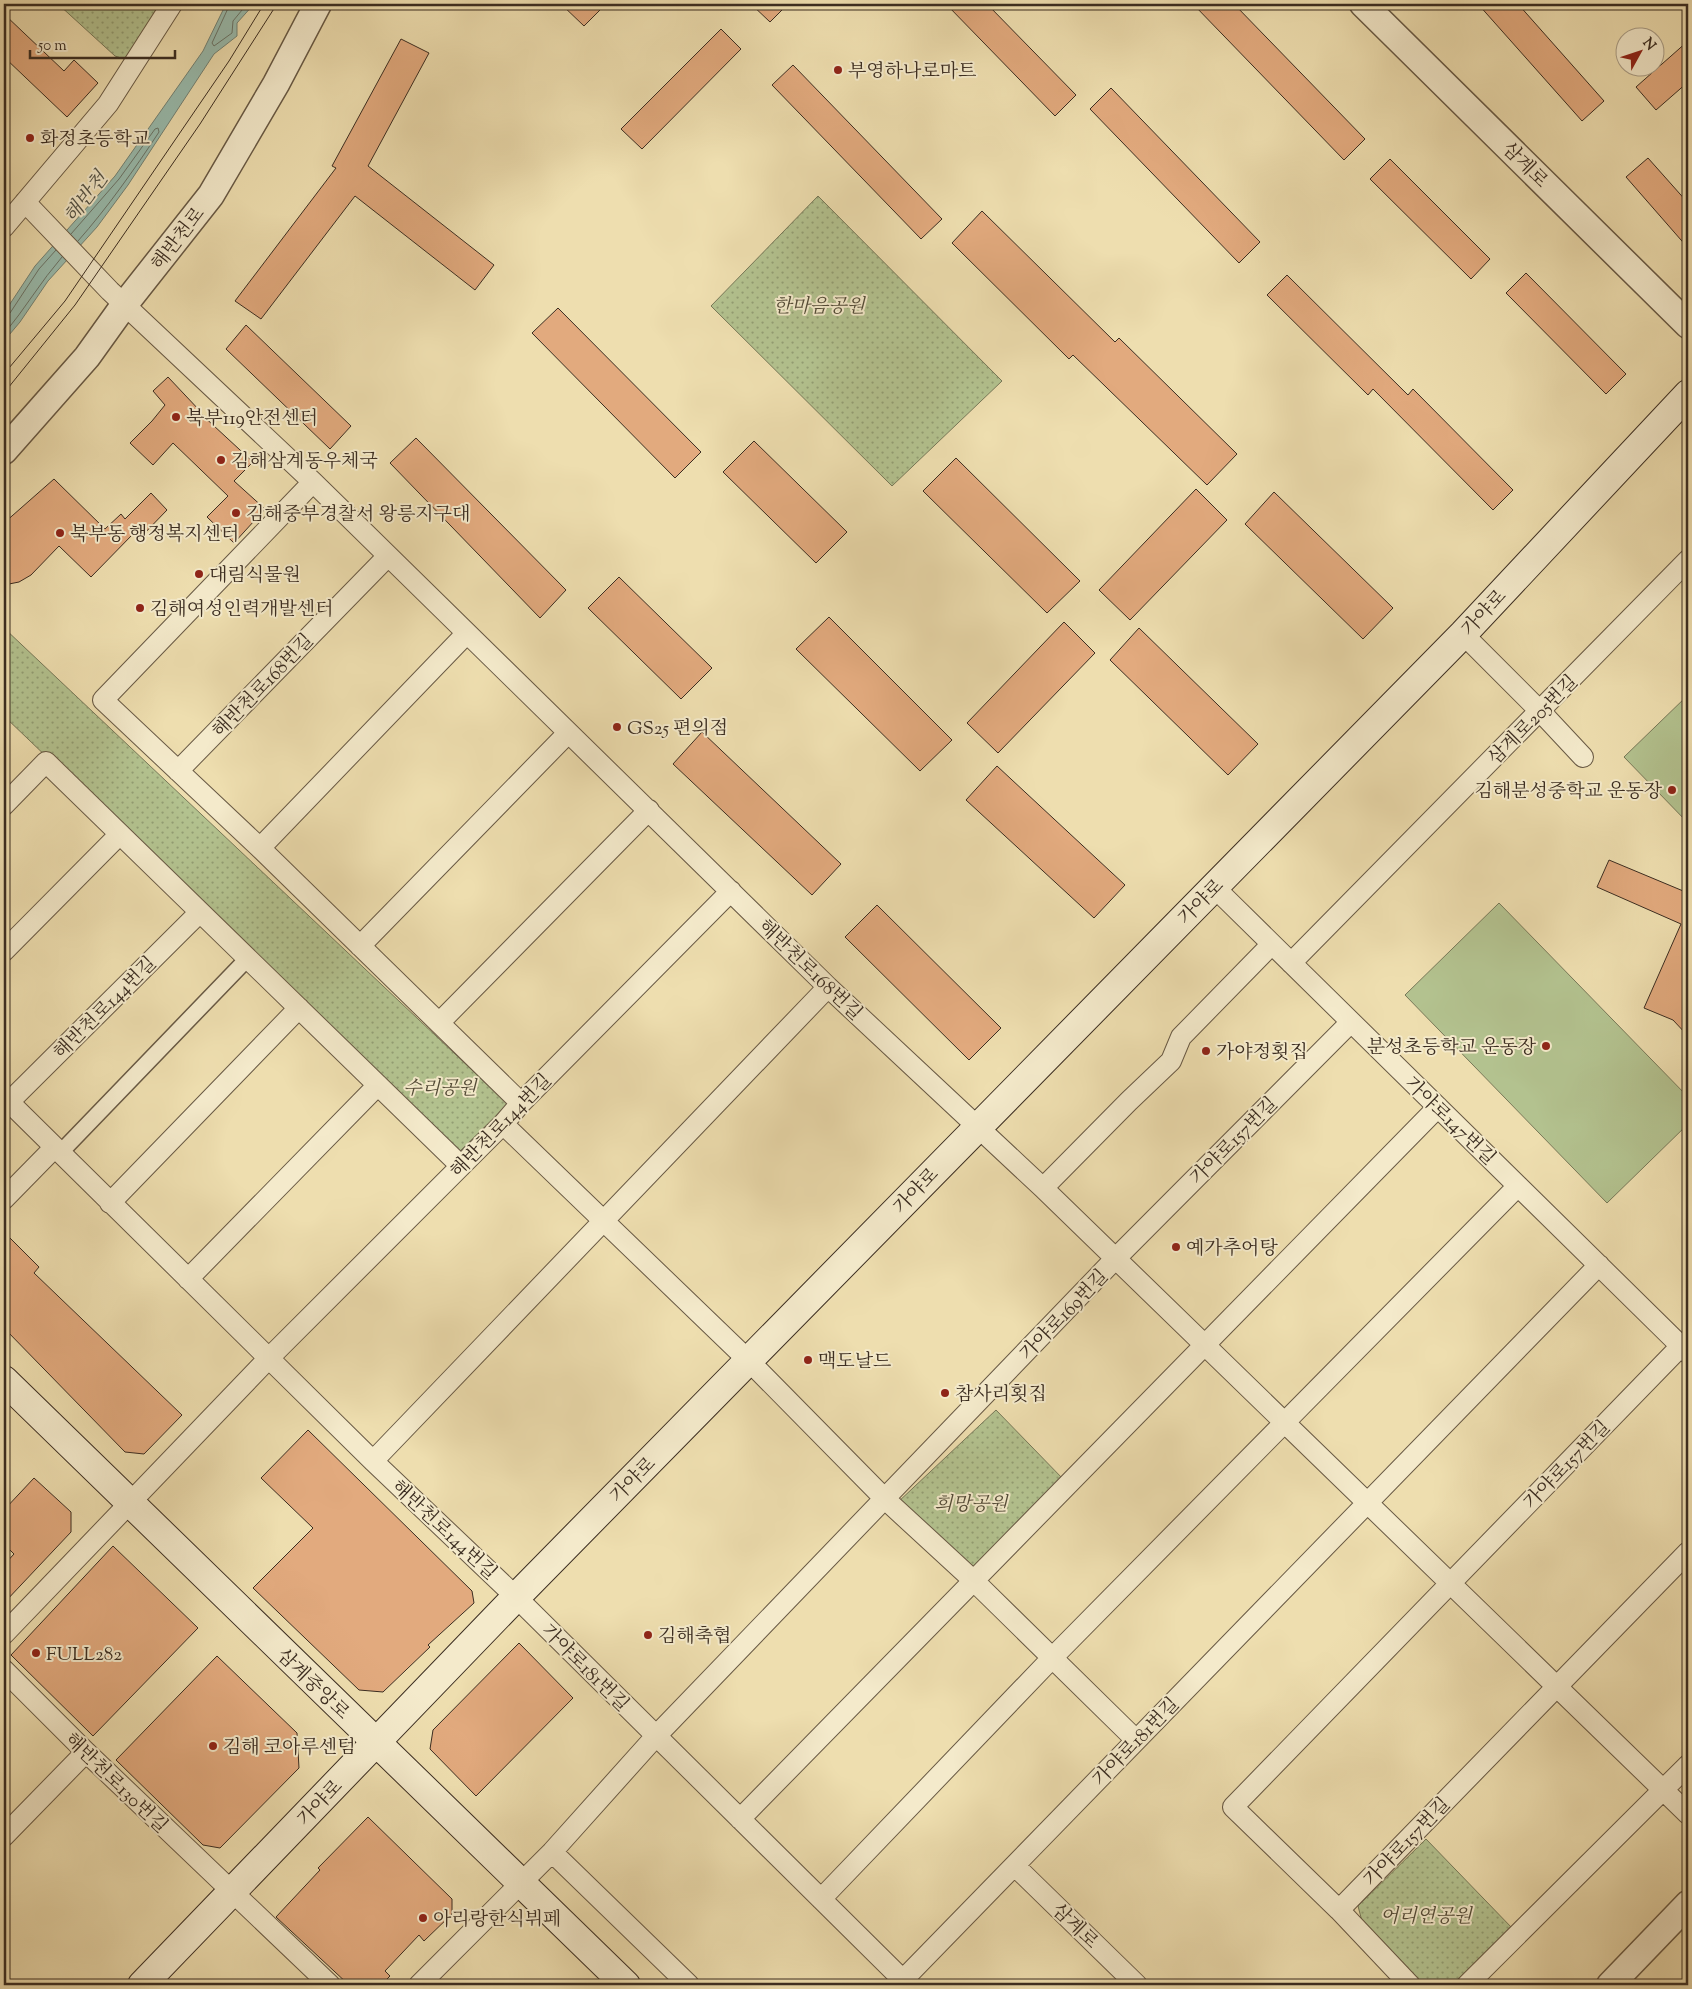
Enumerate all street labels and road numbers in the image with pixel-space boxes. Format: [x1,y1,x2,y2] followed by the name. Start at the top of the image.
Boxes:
[1495,137,1553,195] street label: 삼계로
[146,202,212,277] street label: 해반천로
[1456,584,1513,643] street label: 가야로
[207,629,321,745] street label: 해반천로168번길
[1483,670,1585,772] street label: 삼계로205번길
[1173,874,1231,932] street label: 가야로
[751,914,867,1028] street label: 해반천로168번길
[48,951,163,1066] street label: 해반천로144번길
[445,1069,559,1185] street label: 해반천로144번길
[1398,1071,1501,1172] street label: 가야로147번길
[1185,1092,1285,1192] street label: 가야로157번길
[888,1163,946,1221] street label: 가야로
[1014,1264,1115,1367] street label: 가야로169번길
[1518,1415,1617,1516] street label: 가야로157번길
[605,1452,663,1510] street label: 가야로
[384,1475,502,1587] street label: 해반천로144번길
[534,1619,634,1719] street label: 가야로181번길
[270,1643,355,1726] street label: 삼계중앙로
[1087,1692,1186,1793] street label: 가야로181번길
[58,1727,173,1840] street label: 해반천로130번길
[292,1775,350,1833] street label: 가야로
[1358,1792,1457,1893] street label: 가야로157번길
[1045,1898,1103,1956] street label: 삼계로

